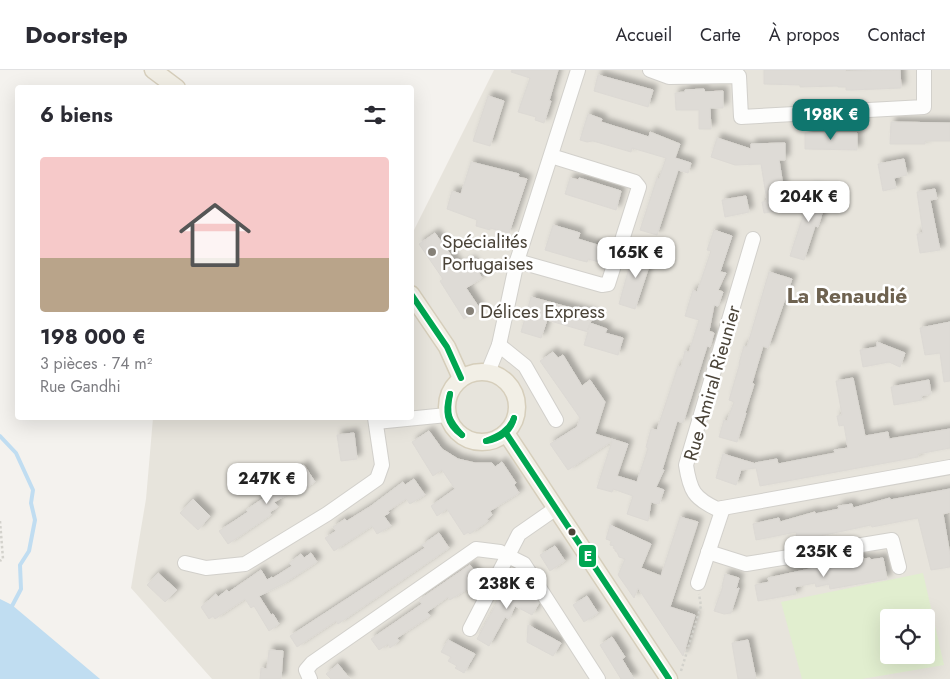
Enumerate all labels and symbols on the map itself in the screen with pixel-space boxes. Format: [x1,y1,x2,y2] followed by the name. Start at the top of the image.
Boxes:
[790,98,872,141] pin: 198K €
[768,180,850,223] pin: 204K €
[442,228,534,277] place label: Spécialités Portugaises
[595,236,677,279] pin: 165K €
[426,246,438,258] marker: Spécialités Portugaises
[787,281,907,311] district label: La Renaudié
[480,298,605,325] place label: Délices Express
[677,302,747,464] street label: Rue Amiral Rieunier
[464,305,476,317] marker: Délices Express
[226,462,308,505] pin: 247K €
[567,527,577,537] unlabelled marker
[783,536,865,578] pin: 235K €
[578,544,597,568] line badge: E
[584,546,592,566] text: E
[466,568,548,610] pin: 238K €

